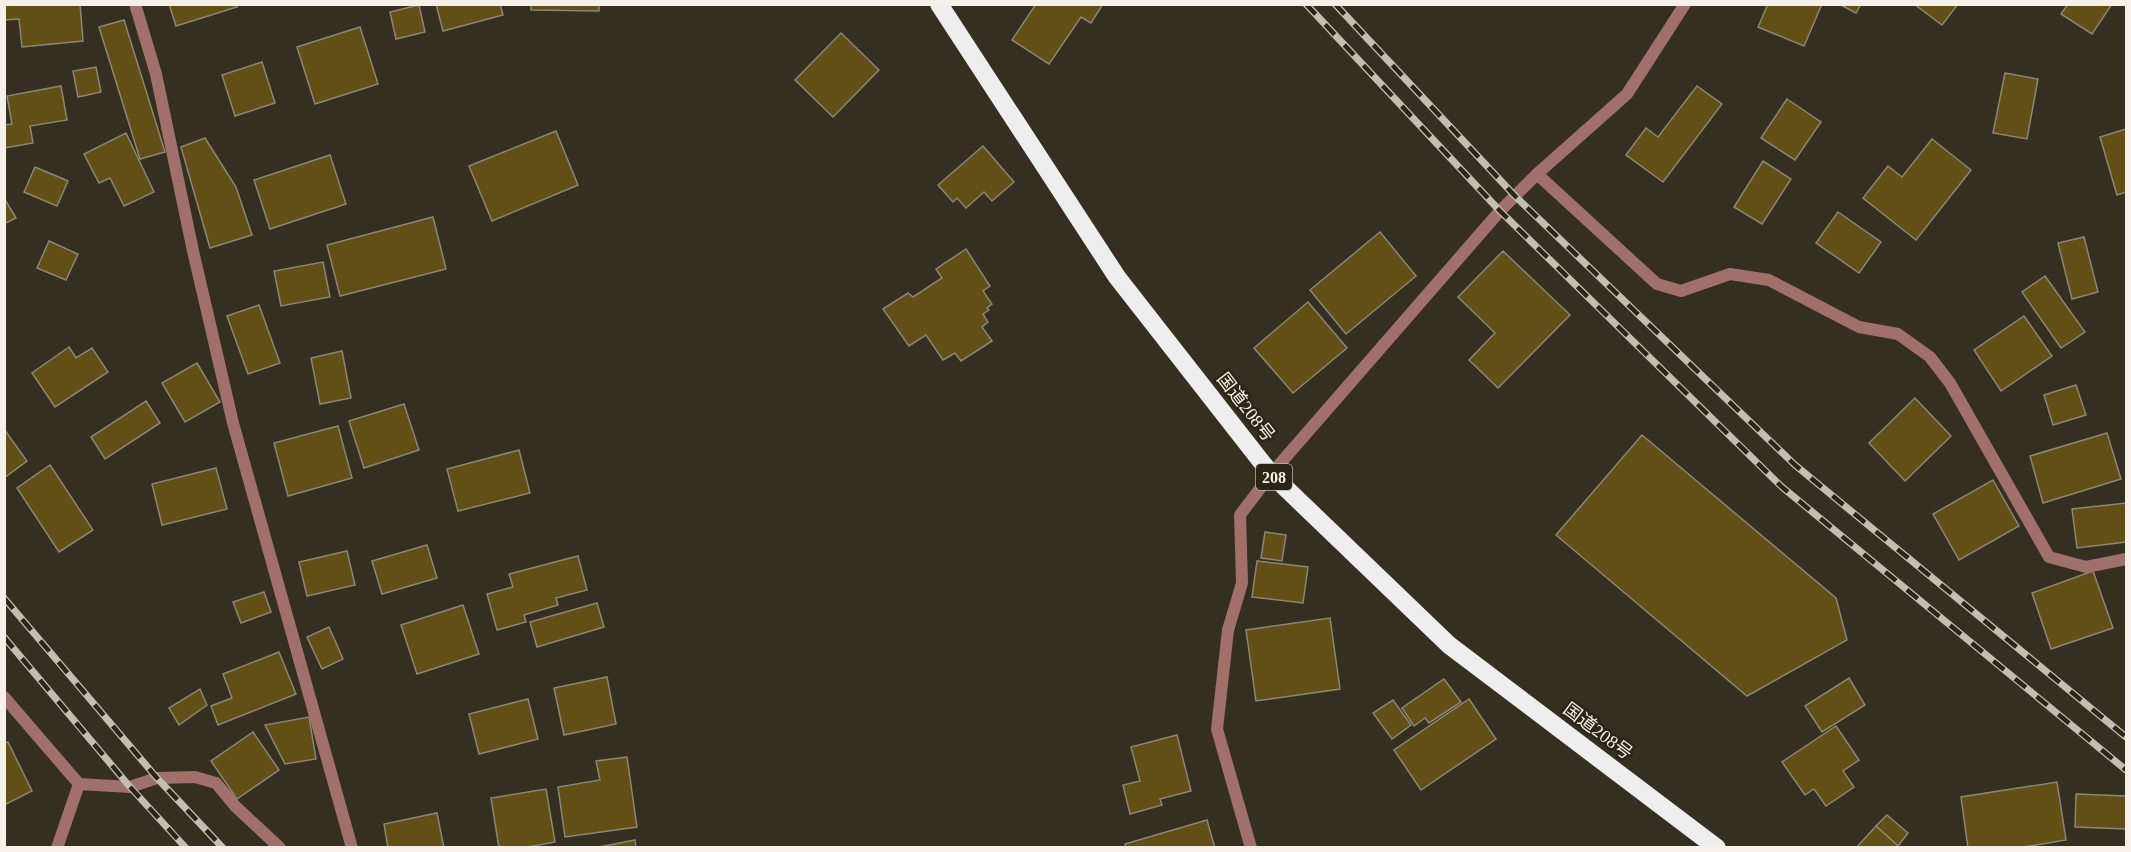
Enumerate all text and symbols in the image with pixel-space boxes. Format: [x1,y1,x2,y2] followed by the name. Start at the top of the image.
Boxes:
[1213,369,1279,445] street label: 国道208号
[1256,464,1292,490] road number: 208
[1560,699,1636,763] street label: 国道208号

